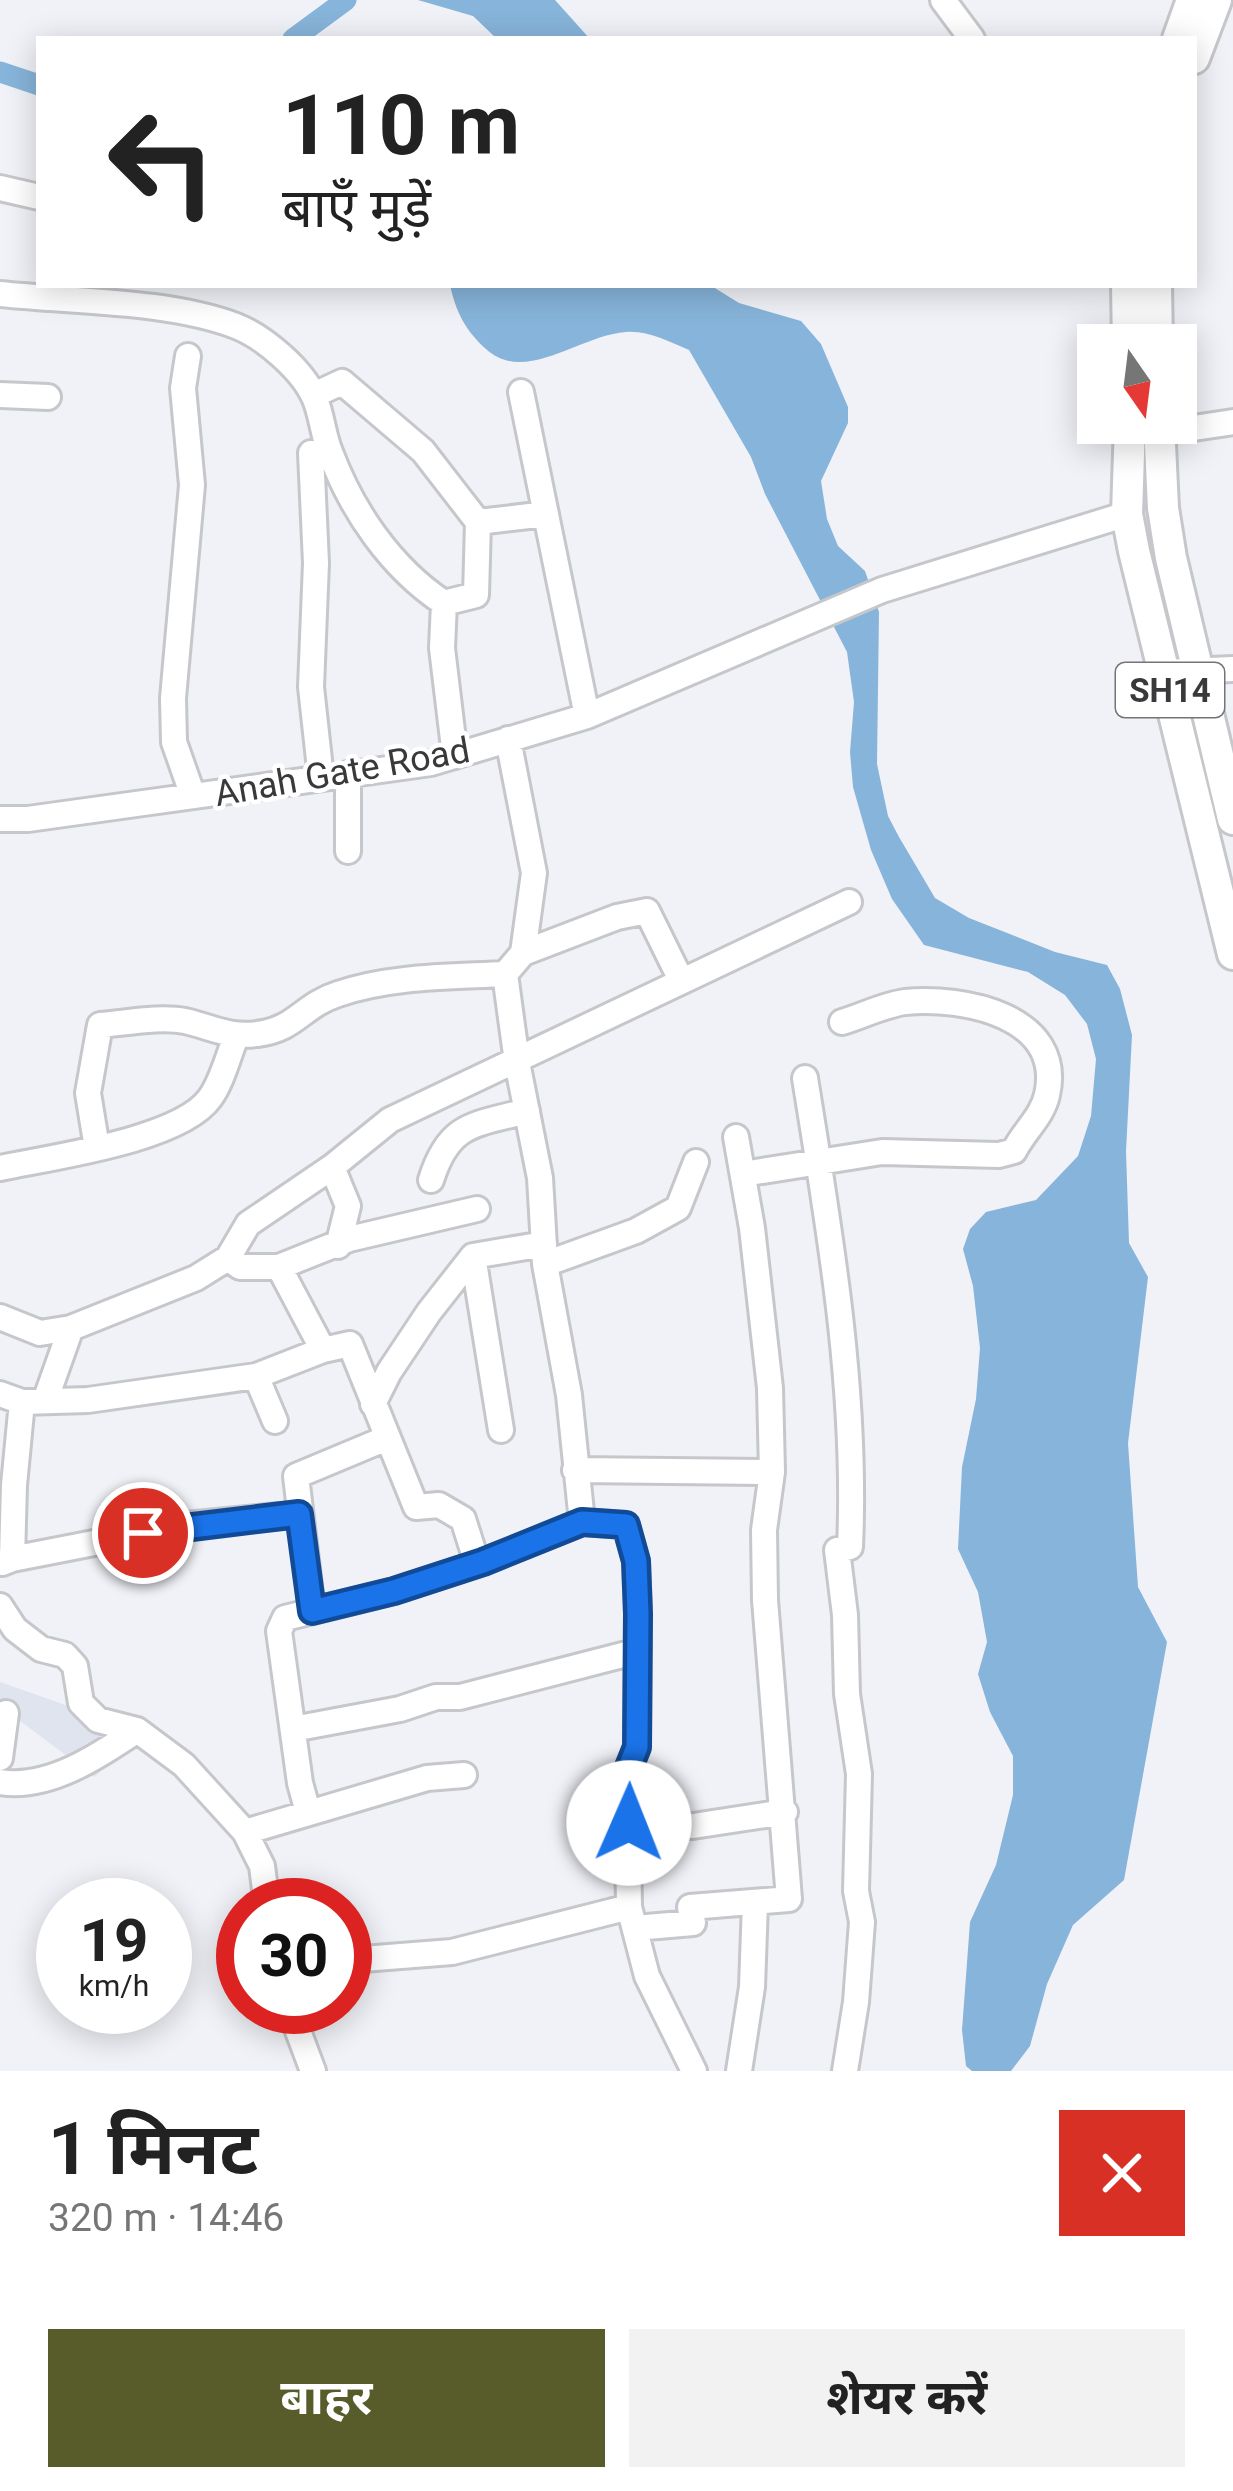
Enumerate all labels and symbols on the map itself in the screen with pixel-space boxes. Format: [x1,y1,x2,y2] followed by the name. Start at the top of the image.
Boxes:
[1077,324,1197,444] north arrow
[1116,663,1224,717] road number: SH14
[211,729,473,815] street label: Anah Gate Road
[92,1482,194,1584] pin
[566,1760,692,1886] position arrow
[216,1878,372,2034] speed limit sign: 30

